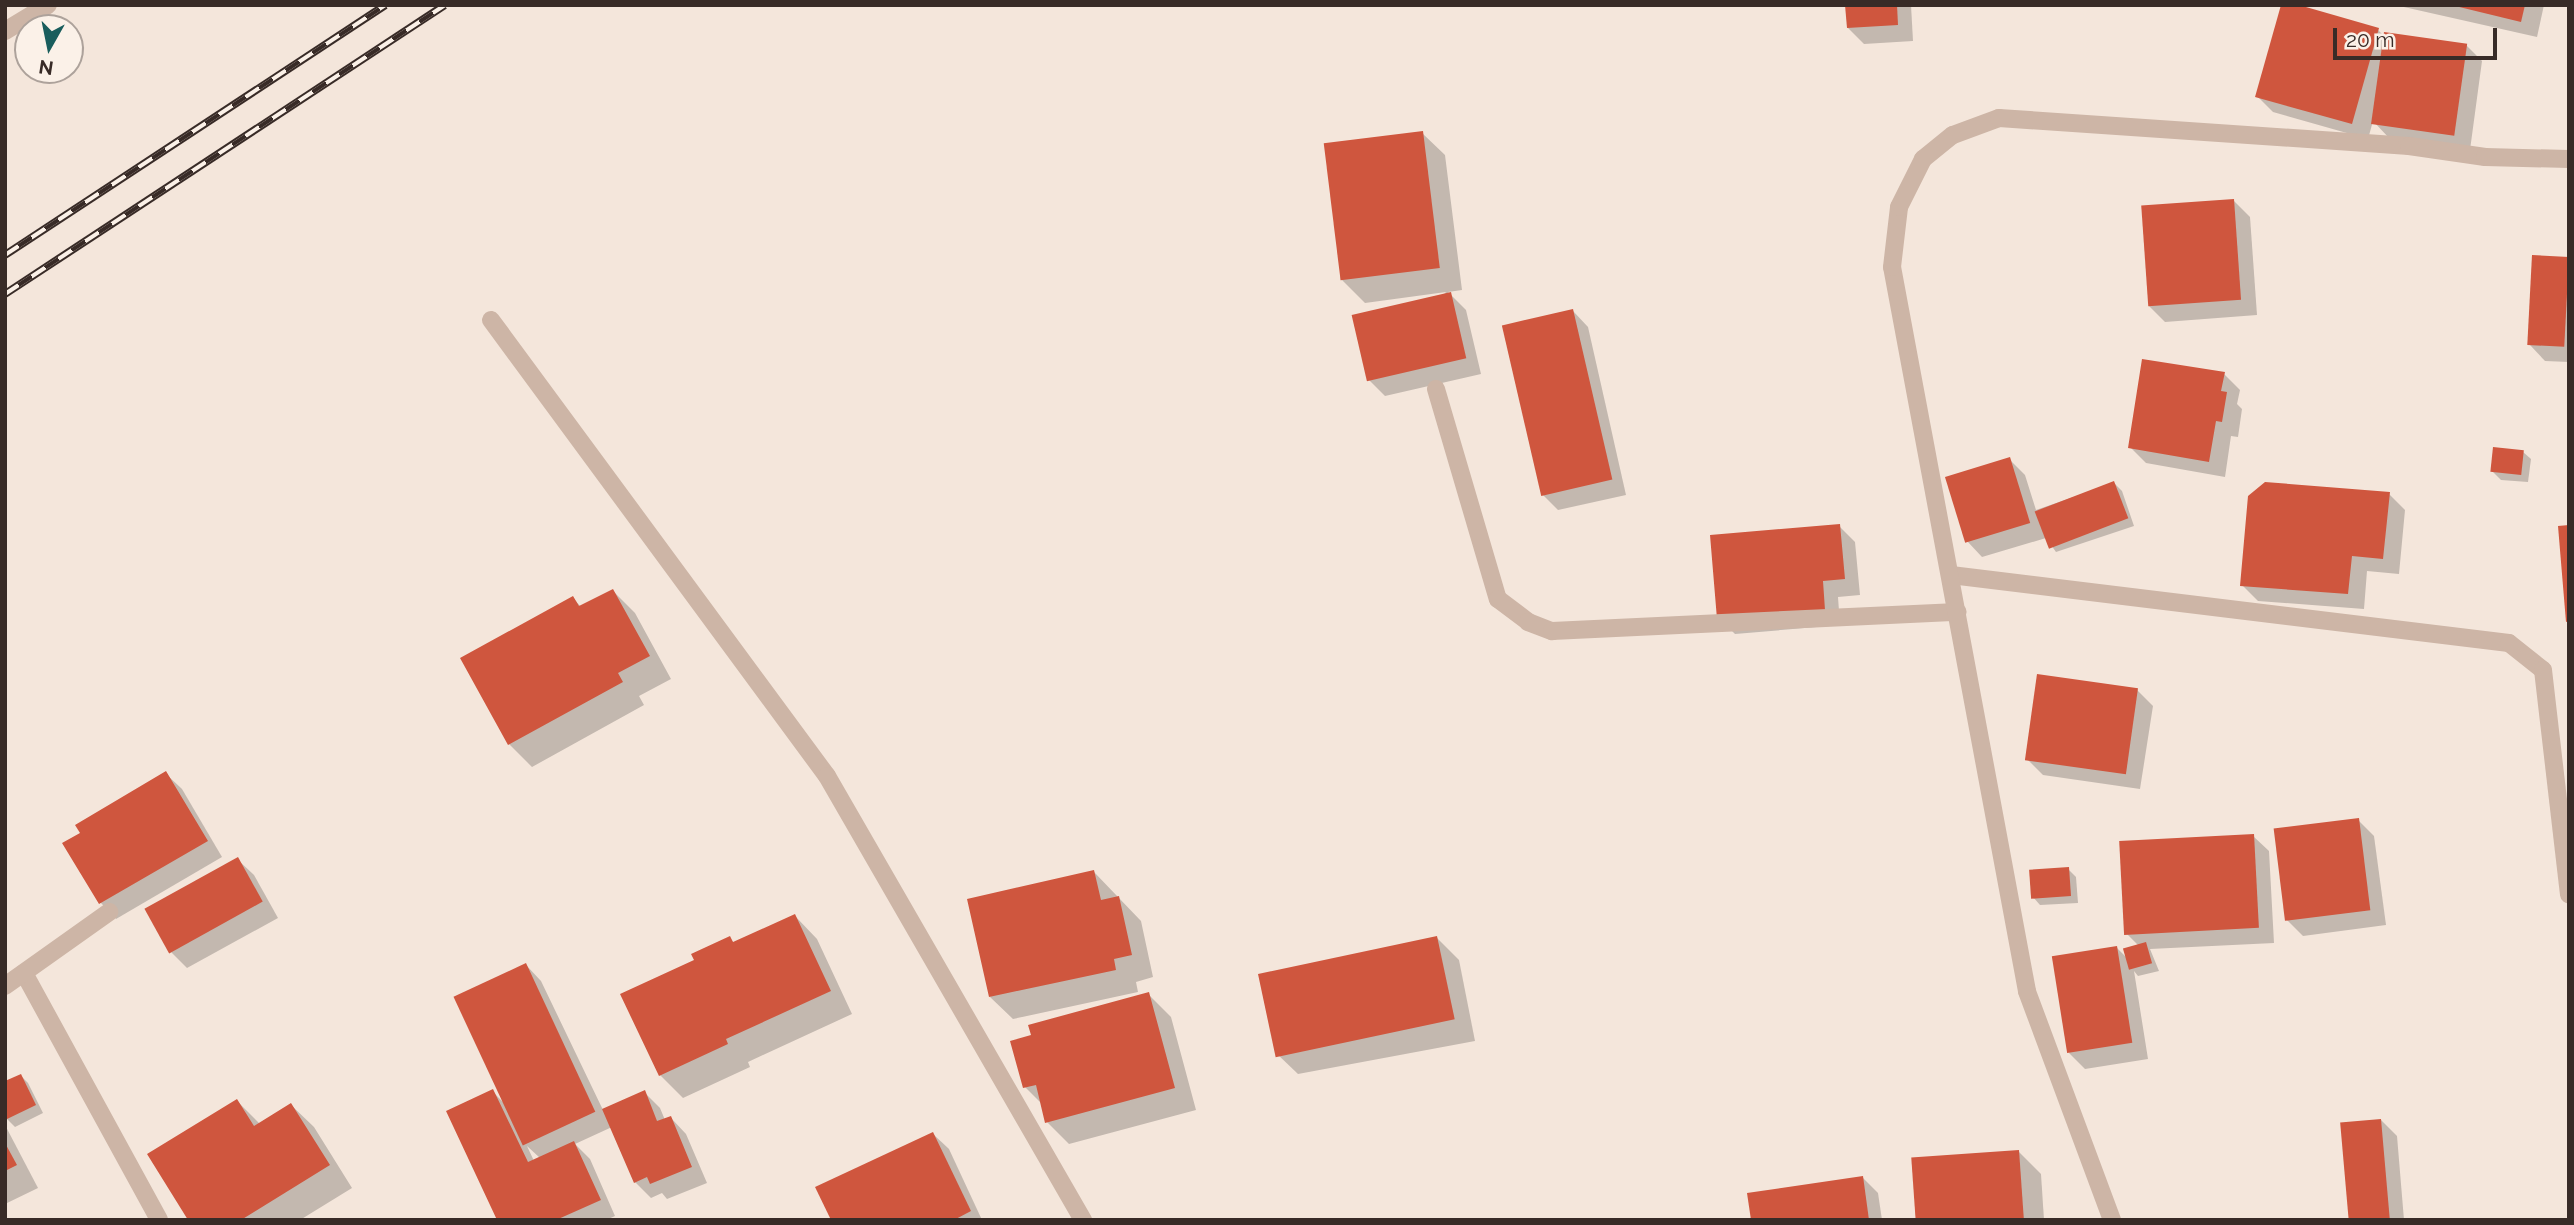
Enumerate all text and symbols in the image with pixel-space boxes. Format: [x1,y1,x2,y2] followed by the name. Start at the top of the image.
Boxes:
[14,14,84,84] north arrow
[2336,14,2500,58] scale bar
[2346,27,2394,52] text: 20 m
[37,56,55,80] text: N

